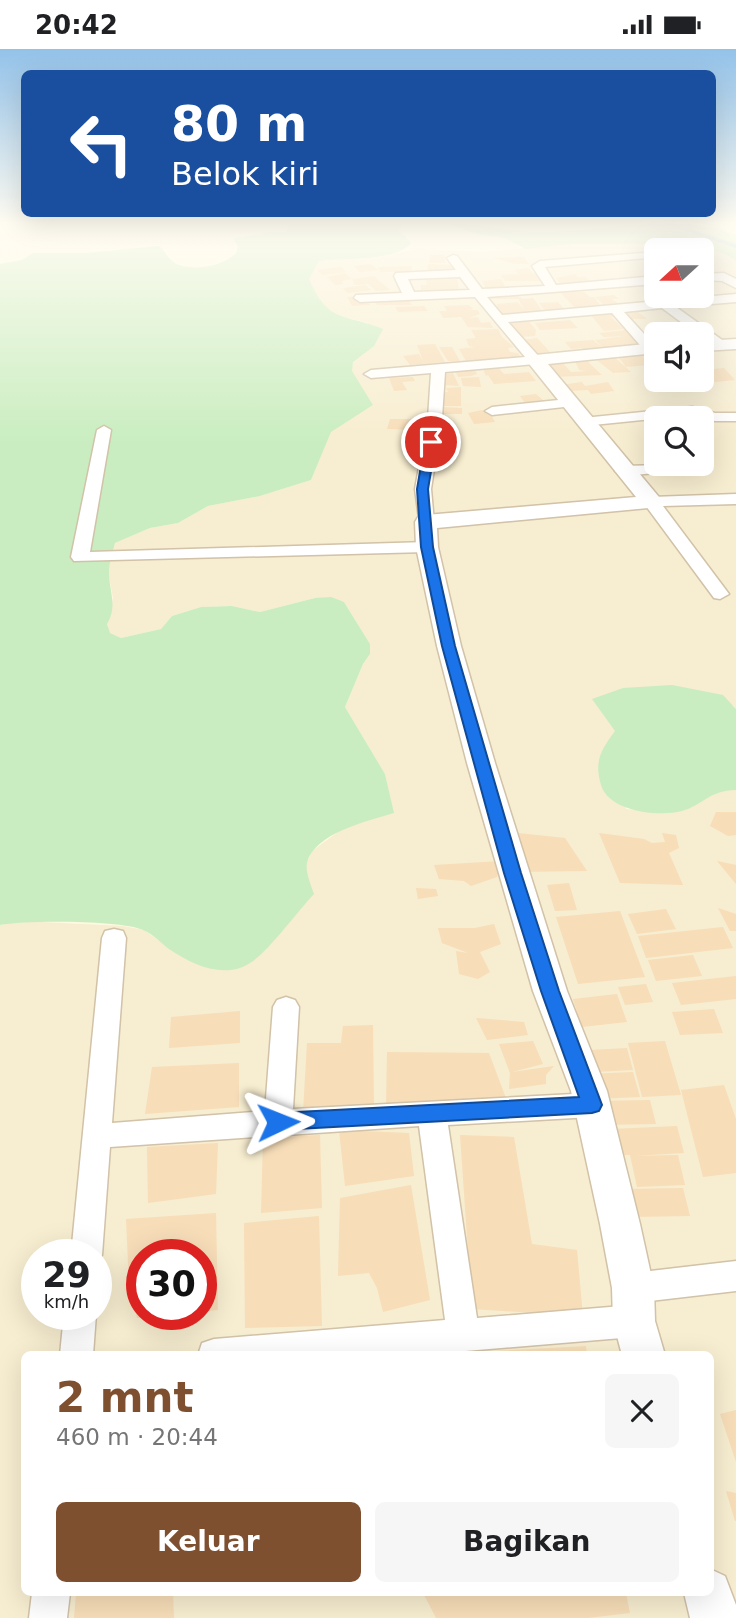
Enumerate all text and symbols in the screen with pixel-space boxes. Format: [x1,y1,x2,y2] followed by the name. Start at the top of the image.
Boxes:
[35,10,118,40] text: 20:42
[171,96,307,153] text: 80 m
[56,98,147,189] icon: left
[171,155,319,193] text: Belok kiri
[644,238,714,308] north arrow
[644,238,714,476] map controls
[644,322,714,392] button: sound
[644,406,714,476] button: search
[401,412,461,472] pin
[412,423,450,461] icon: arrive
[241,1085,315,1159] position arrow
[126,1239,217,1330] speed limit sign: 30
[42,1255,91,1295] text: 29
[44,1291,89,1312] text: km/h
[56,1373,194,1422] text: 2 mnt
[605,1374,679,1448] button: close
[56,1424,218,1450] text: 460 m · 20:44
[56,1502,361,1582] button: Keluar
[375,1502,679,1582] button: Bagikan

